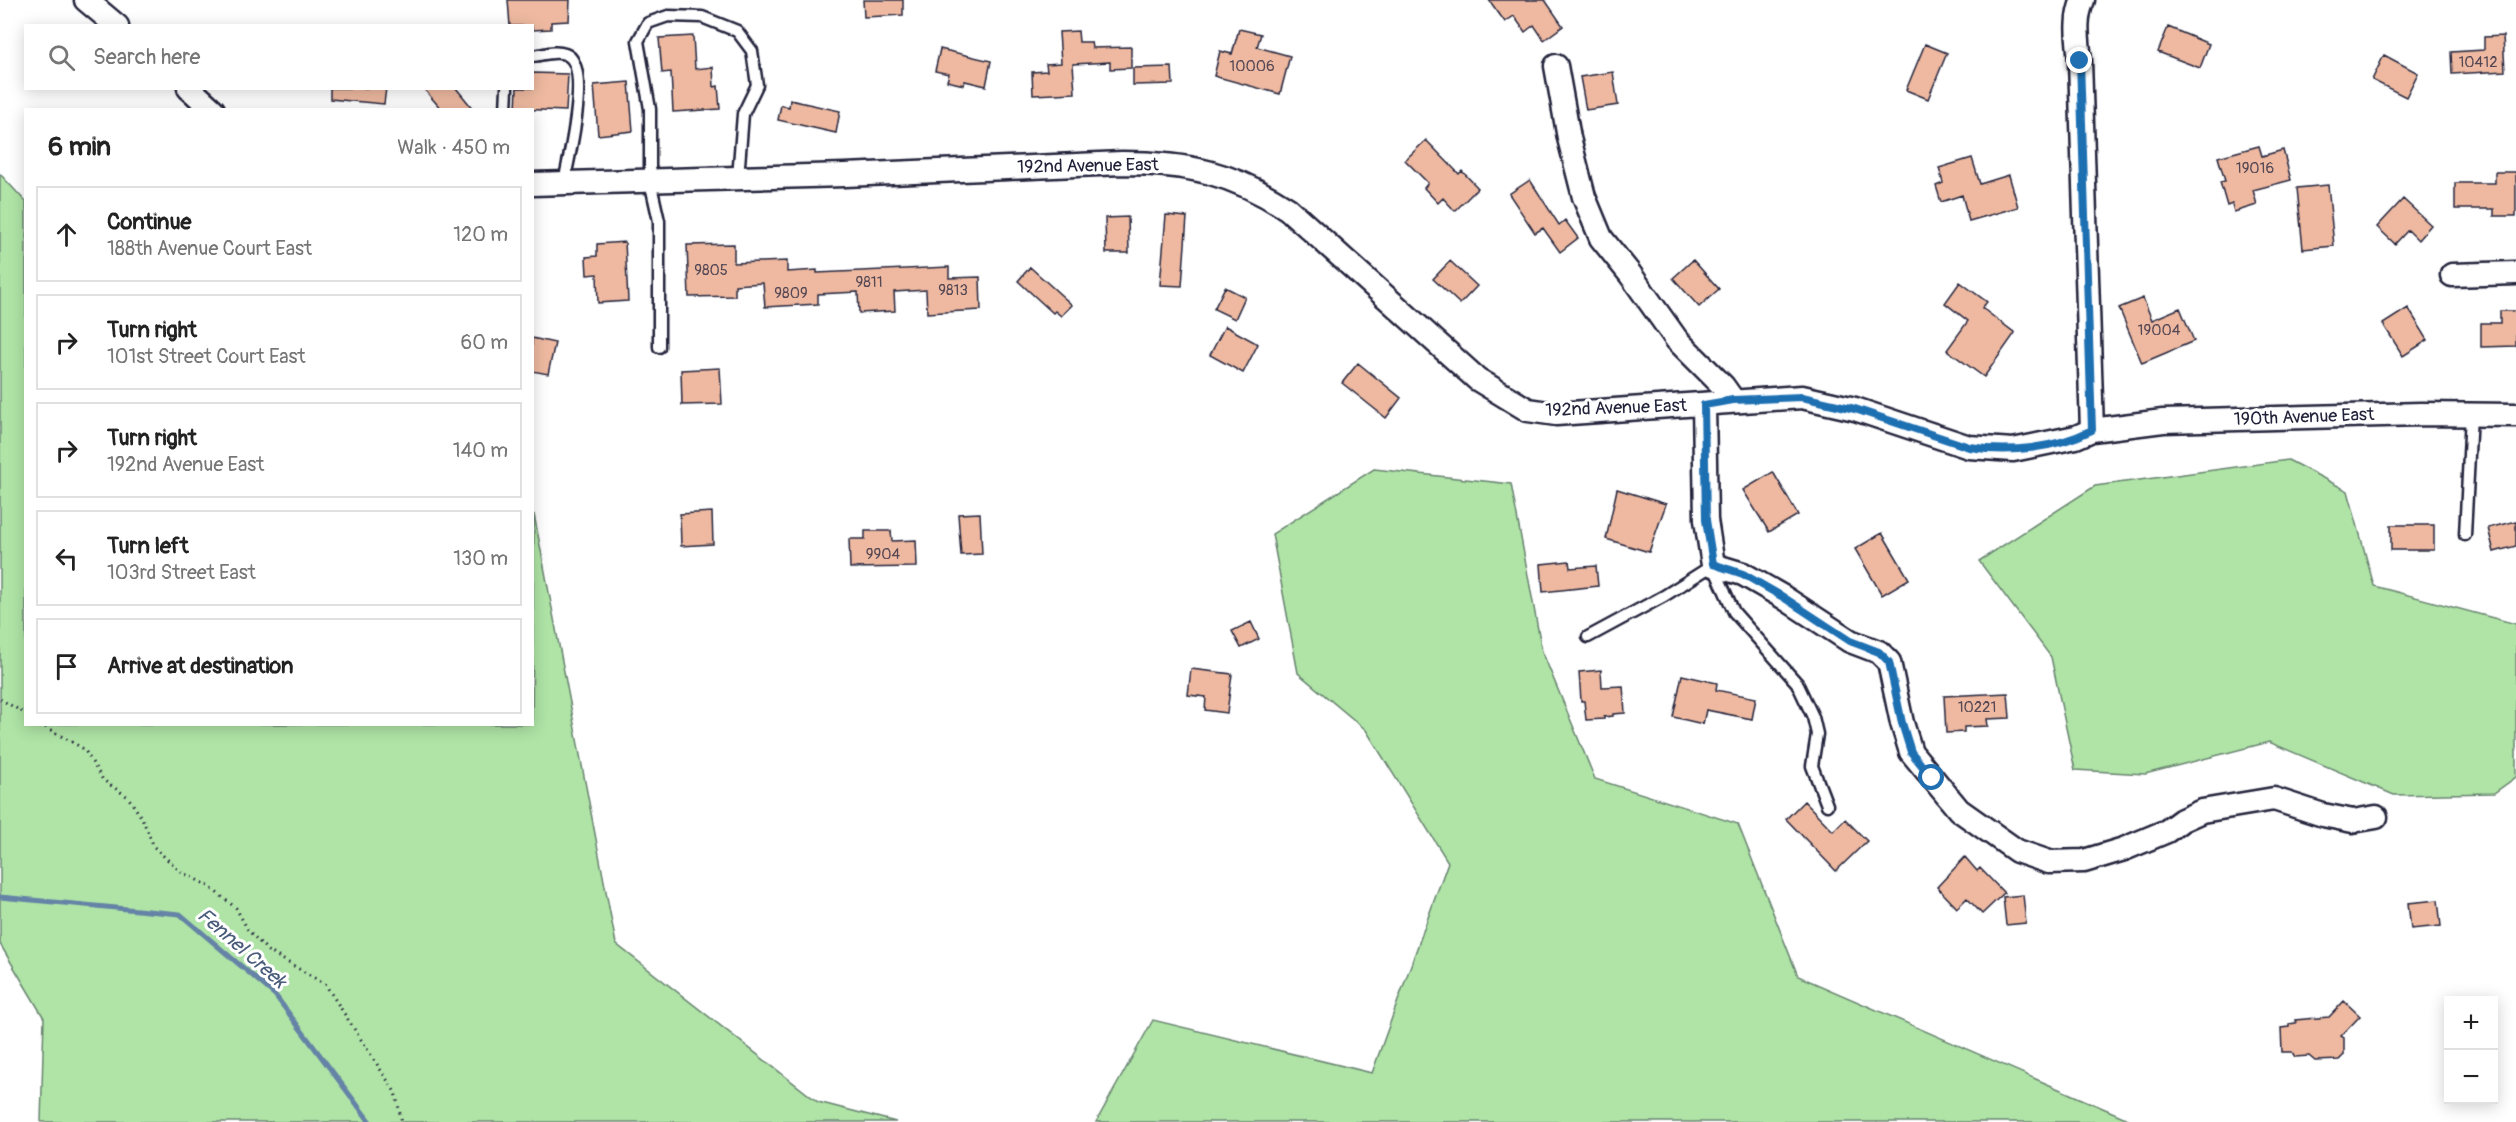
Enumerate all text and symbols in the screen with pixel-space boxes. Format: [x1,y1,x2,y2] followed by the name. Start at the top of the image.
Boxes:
[24,24,534,90] search box
[45,41,78,74] icon: search
[93,43,200,71] text: Search here
[2066,47,2092,73] route end
[2458,53,2498,72] house number: 10412
[1229,57,1275,76] house number: 10006
[48,131,111,163] text: 6 min
[397,135,510,160] text: Walk · 450 m
[1017,153,1160,179] street label: 192nd Avenue East
[2236,159,2274,178] house number: 19016
[107,208,191,236] text: Continue
[50,218,83,251] icon: ahead
[453,222,508,247] text: 120 m
[107,236,312,261] text: 188th Avenue Court East
[694,261,728,280] house number: 9805
[855,273,883,292] house number: 9811
[938,281,968,300] house number: 9813
[774,284,808,303] house number: 9809
[107,316,197,344] text: Turn right
[2138,321,2181,340] house number: 19004
[50,326,83,359] icon: right
[461,330,508,355] text: 60 m
[107,344,306,369] text: 101st Street Court East
[1545,394,1688,422] street label: 192nd Avenue East
[2233,403,2375,431] street label: 190th Avenue East
[107,424,197,452] text: Turn right
[50,434,83,467] icon: right
[453,438,508,463] text: 140 m
[107,452,264,477] text: 192nd Avenue East
[107,532,189,560] text: Turn left
[50,542,83,575] icon: left
[866,545,900,564] house number: 9904
[453,546,508,571] text: 130 m
[107,560,256,585] text: 103rd Street East
[50,650,83,683] icon: arrive
[107,652,293,680] text: Arrive at destination
[1958,698,1996,717] house number: 10221
[1918,764,1944,790] route start
[192,903,293,994] water label: Fennel Creek
[2444,996,2498,1104] map controls
[2444,996,2498,1050] button: +
[2444,1050,2498,1104] button: −

